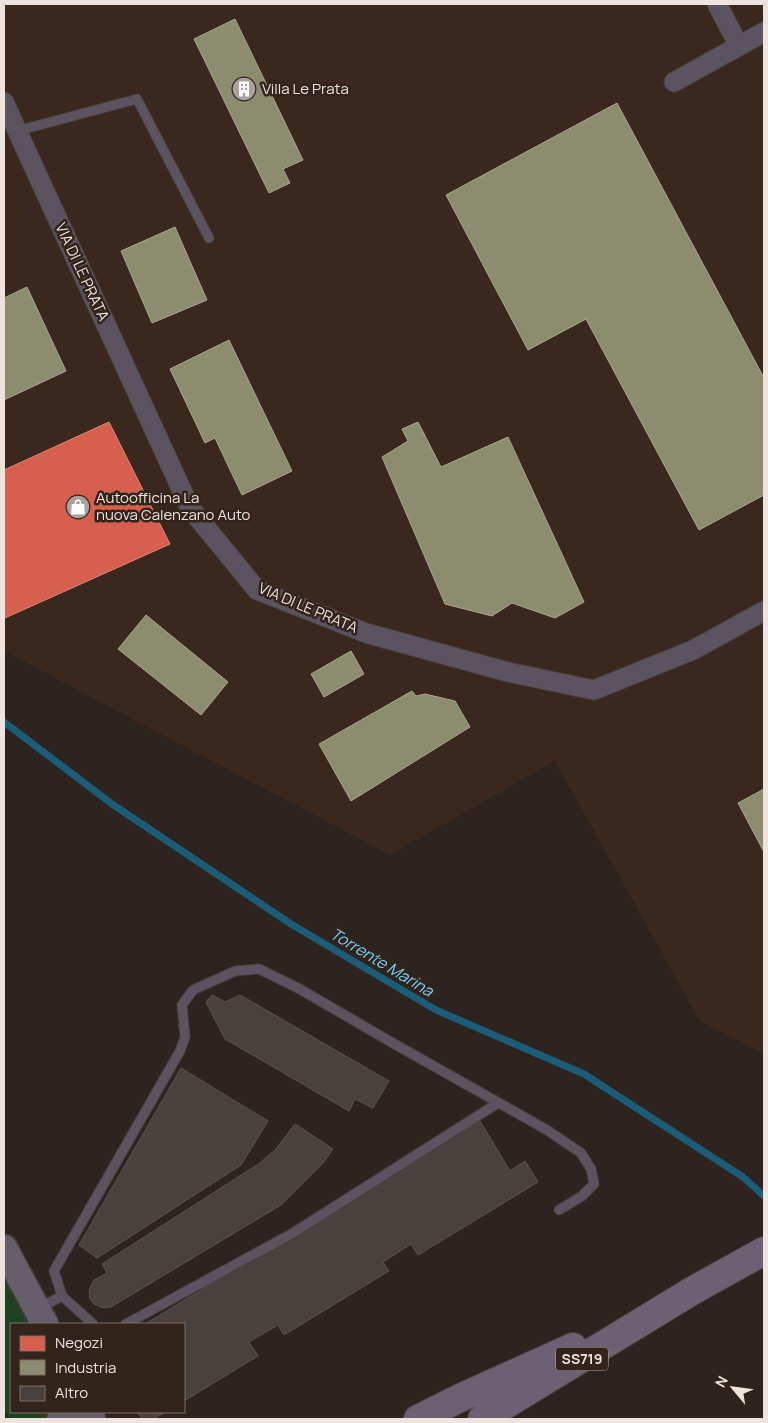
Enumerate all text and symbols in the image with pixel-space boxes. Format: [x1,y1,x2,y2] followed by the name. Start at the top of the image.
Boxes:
[231,76,257,102] building icon: Villa Le Prata
[262,78,349,99] place label: Villa Le Prata
[51,219,115,325] street label: VIA DI LE PRATA
[96,487,251,525] place label: Autoofficina La nuova Calenzano Auto
[65,494,91,520] shop icon: Autoofficina La nuova Calenzano Auto
[255,577,362,638] street label: VIA DI LE PRATA
[326,923,439,1002] water label: Torrente Marina
[10,1323,185,1413] legend
[55,1332,103,1353] text: Negozi
[556,1348,608,1370] road number: SS719
[55,1357,116,1378] text: Industria
[708,1363,758,1413] north arrow
[710,1372,732,1390] text: N
[55,1382,88,1403] text: Altro

